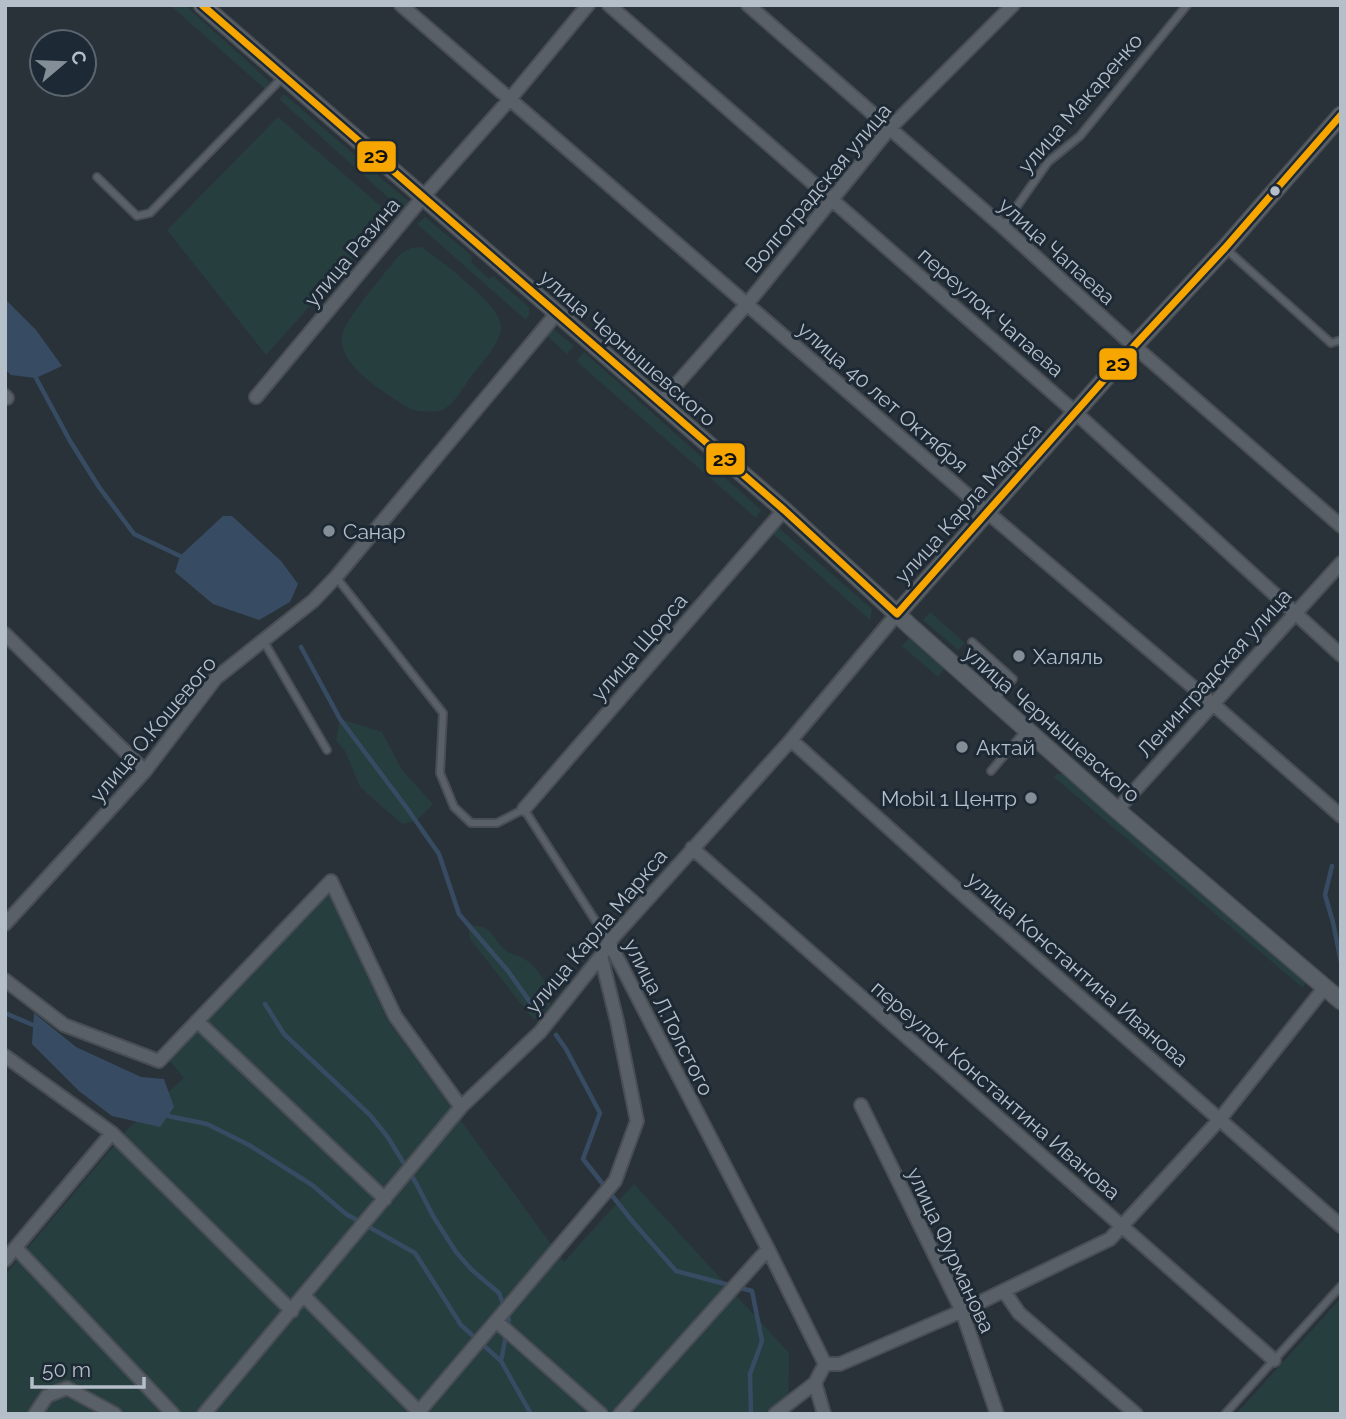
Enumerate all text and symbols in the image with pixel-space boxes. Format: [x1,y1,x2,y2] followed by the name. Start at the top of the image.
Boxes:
[28,28,98,98] north arrow
[1012,28,1148,178] street label: улица Макаренко
[67,48,92,67] text: С
[740,98,896,278] street label: Волгоградская улица
[356,140,397,173] line badge: 2Э
[364,145,388,167] text: 2Э
[1268,184,1282,198] unlabelled marker
[299,192,405,312] street label: улица Разина
[994,192,1120,310] street label: улица Чапаева
[913,242,1069,382] street label: переулок Чапаева
[535,265,721,431] street label: улица Чернышевского
[793,316,973,478] street label: улица 40 лет Октября
[1098,347,1138,381] line badge: 2Э
[1106,353,1130,375] text: 2Э
[889,418,1047,588] street label: улица Карла Маркса
[705,442,746,476] line badge: 2Э
[713,448,737,470] text: 2Э
[343,519,406,544] place label: Санар
[321,523,337,539] marker: Санар
[1132,583,1296,763] street label: Ленинградская улица
[586,588,692,706] street label: улица Щорса
[959,641,1145,807] street label: улица Чернышевского
[1033,644,1103,669] place label: Халяль
[1011,648,1027,664] marker: Халяль
[85,651,221,807] street label: улица О.Кошевого
[976,735,1035,760] place label: Актай
[954,739,970,755] marker: Актай
[881,786,1017,811] place label: Mobil 1 Центр
[1023,790,1039,806] marker: Mobil 1 Центр
[520,844,672,1018] street label: улица Карла Маркса
[962,866,1194,1072] street label: улица Константина Иванова
[619,934,719,1100] street label: улица Л.Толстого
[866,975,1126,1205] street label: переулок Константина Иванова
[902,1163,1000,1337] street label: улица Фурманова
[32,1346,144,1390] scale bar
[42,1357,91,1382] text: 50 m

